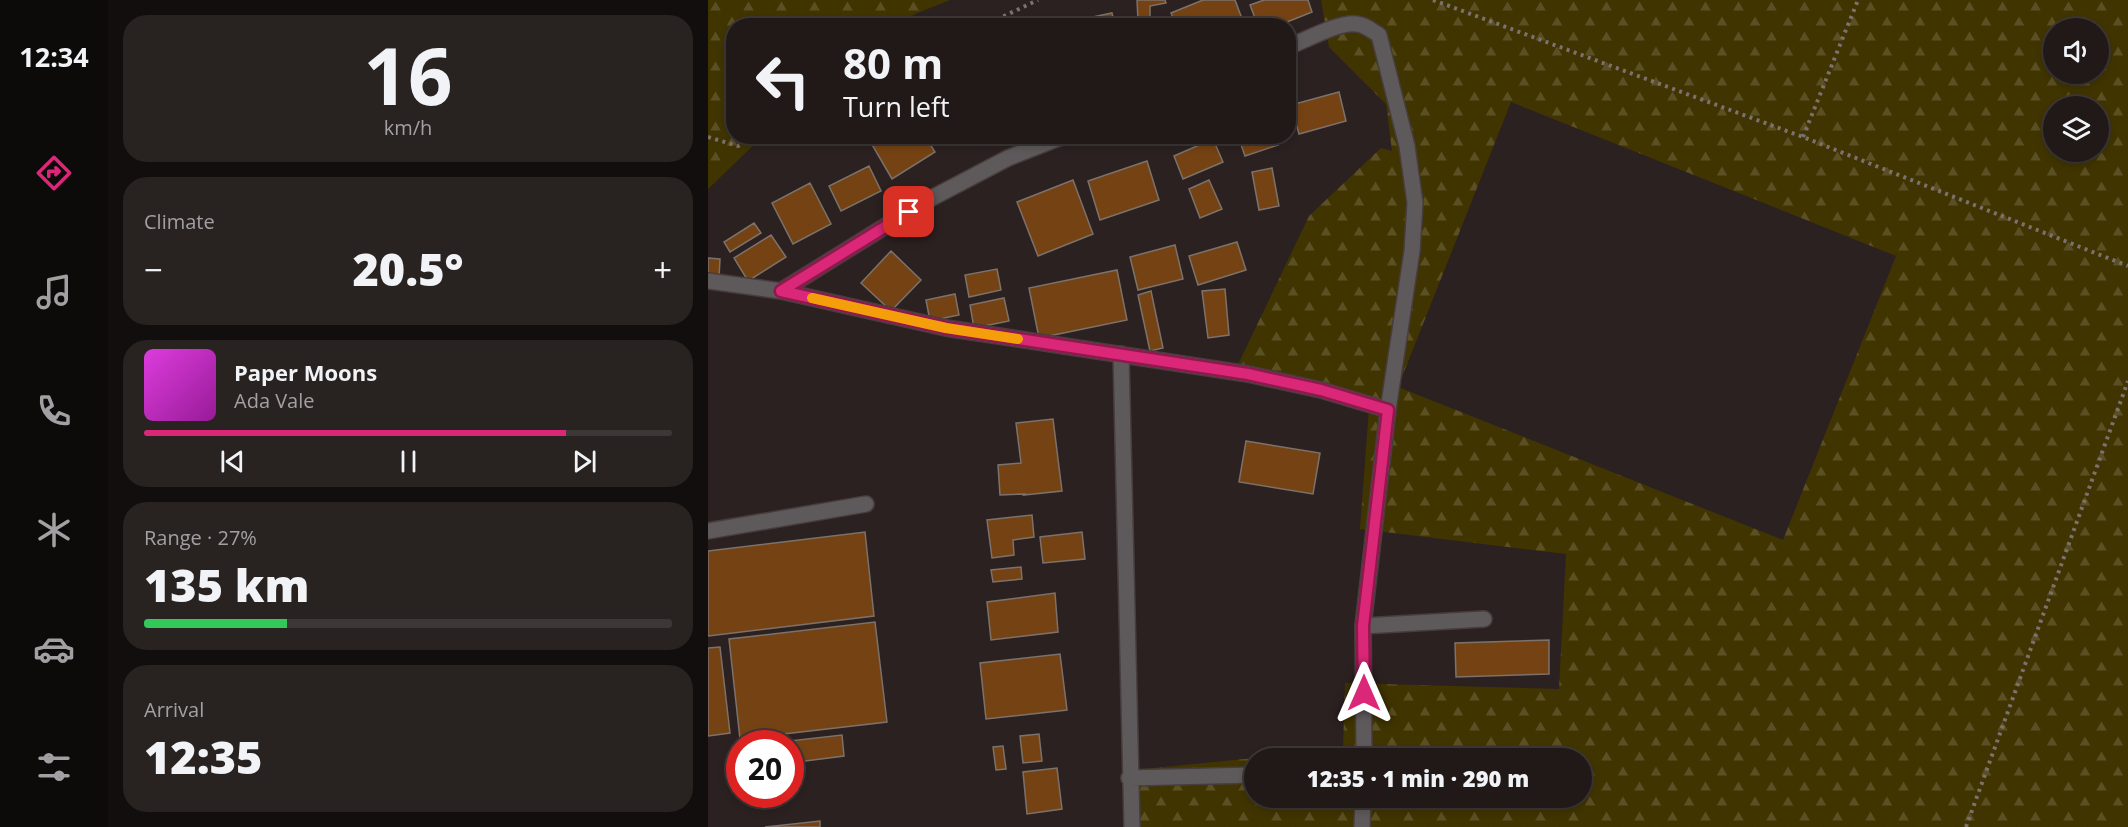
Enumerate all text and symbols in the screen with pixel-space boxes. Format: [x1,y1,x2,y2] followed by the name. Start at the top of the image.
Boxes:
[2043,18,2109,162] map controls
[2043,18,2109,84] button: sound
[363,22,453,128] text: 16
[843,34,943,91] text: 80 m
[19,38,89,75] text: 12:34
[744,42,822,120] icon: left
[843,88,950,125] text: Turn left
[2043,96,2109,162] button: layers
[384,114,432,141] text: km/h
[33,152,75,194] icon: directions
[883,186,934,237] pin
[892,195,925,228] icon: arrive
[144,208,215,235] text: Climate
[352,238,464,299] text: 20.5°
[144,247,163,292] text: −
[653,247,672,292] text: +
[33,271,75,313] icon: music
[234,357,377,387] text: Paper Moons
[234,387,315,414] text: Ada Vale
[33,390,75,432] icon: phone
[216,445,249,478] icon: previous
[392,445,425,478] icon: pause
[568,445,601,478] icon: next
[33,509,75,551] icon: climate
[144,524,257,551] text: Range · 27%
[144,554,309,615] text: 135 km
[33,628,75,670] icon: car
[1332,661,1396,725] position arrow
[144,696,204,723] text: Arrival
[144,726,262,787] text: 12:35
[726,730,804,808] speed limit sign: 20
[33,746,75,788] icon: filters
[1307,763,1529,793] text: 12:35 · 1 min · 290 m

